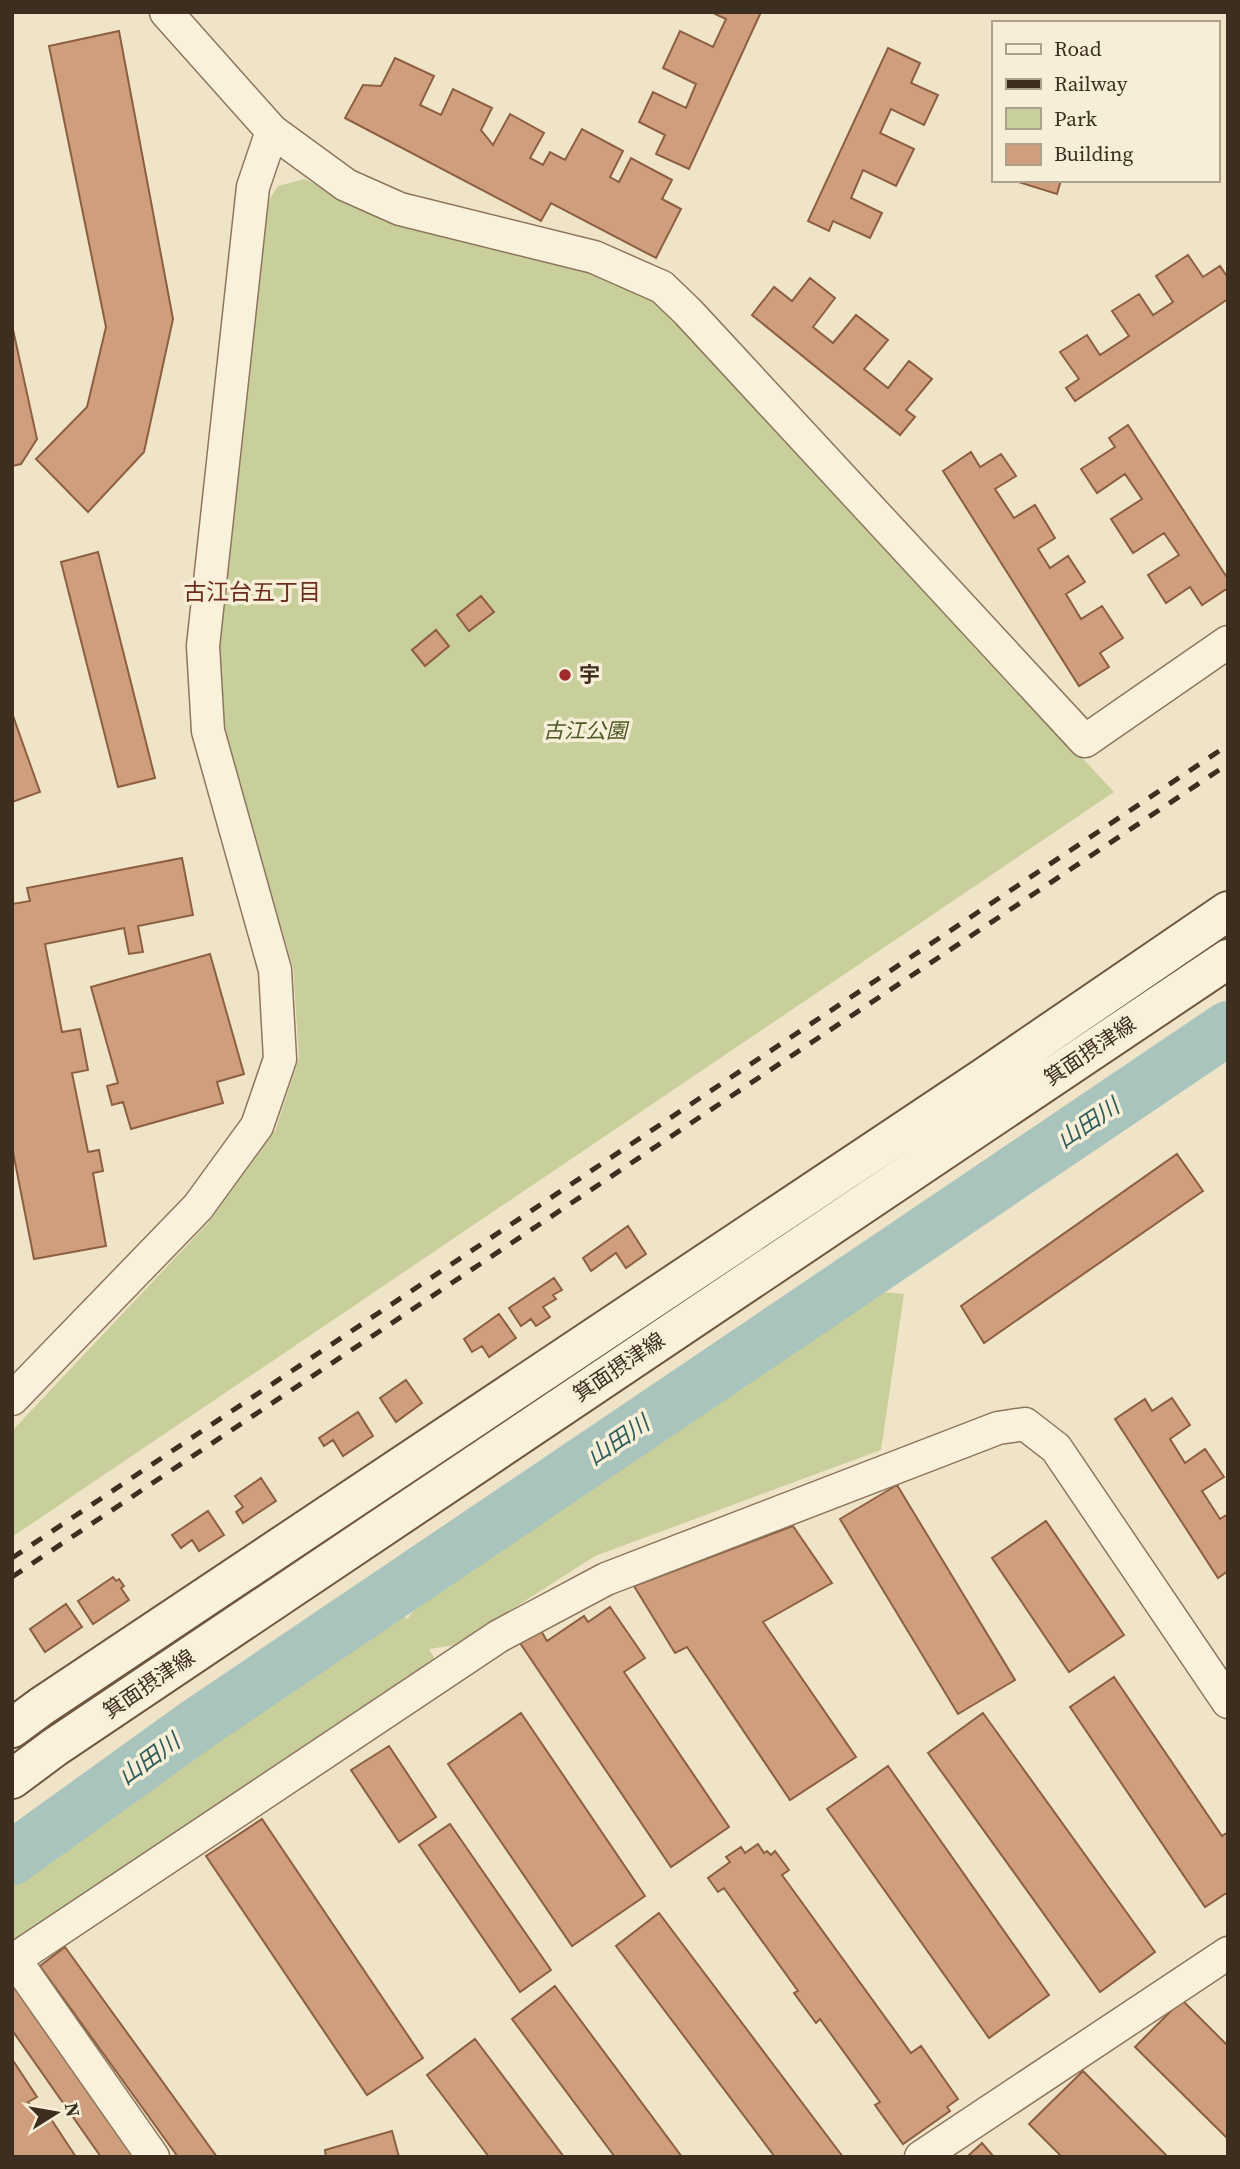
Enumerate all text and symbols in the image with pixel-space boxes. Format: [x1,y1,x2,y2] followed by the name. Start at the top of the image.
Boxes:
[992,21,1219,182] legend
[1054,34,1102,63] text: Road
[1054,69,1128,98] text: Railway
[1054,104,1098,133] text: Park
[1054,139,1133,168] text: Building
[183,576,321,608] district label: 古江台五丁目
[579,660,600,689] place label: 宇
[557,667,573,683] marker: 宇
[543,716,630,745] park label: 古江公園
[1038,1009,1141,1092] street label: 箕面摂津線
[1050,1089,1128,1156] water label: 山田川
[567,1325,670,1408] street label: 箕面摂津線
[580,1406,658,1473] water label: 山田川
[97,1642,200,1725] street label: 箕面摂津線
[112,1724,189,1792] water label: 山田川
[21,2078,91,2148] north arrow
[59,2100,87,2119] text: N

